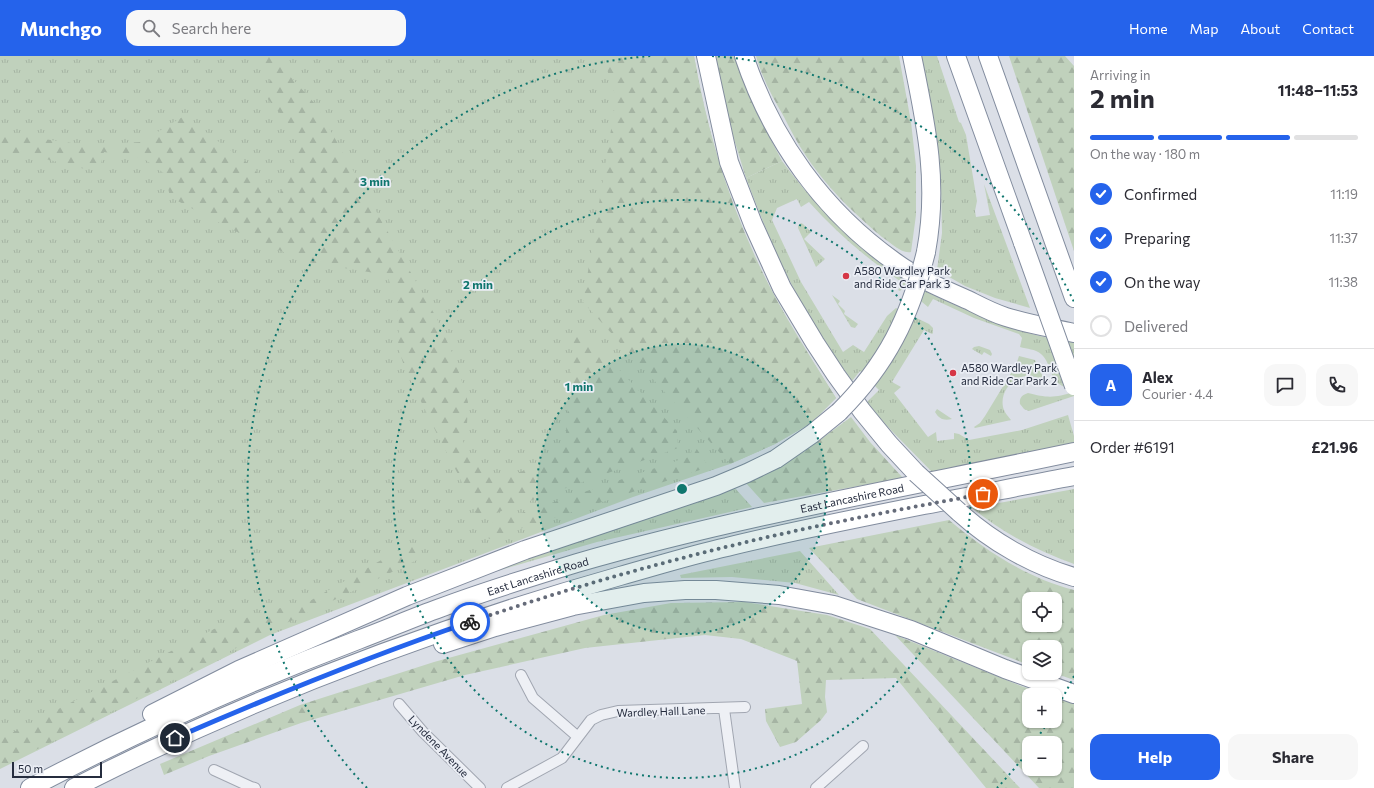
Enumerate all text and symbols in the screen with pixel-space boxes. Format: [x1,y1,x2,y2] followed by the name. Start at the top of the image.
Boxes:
[126,10,406,46] search box
[20,17,102,40] text: Munchgo
[140,17,162,39] icon: search
[172,19,251,37] text: Search here
[1129,20,1168,37] text: Home
[1190,20,1218,37] text: Map
[1240,20,1280,37] text: About
[1302,20,1354,37] text: Contact
[1090,67,1150,83] text: Arriving in
[1278,81,1358,99] text: 11:48–11:53
[1090,82,1155,113] text: 2 min
[1090,146,1200,162] text: On the way · 180 m
[360,174,390,188] text: 3 min
[1090,183,1112,205] icon: check
[1124,185,1197,203] text: Confirmed
[1330,186,1358,202] text: 11:19
[1090,227,1112,249] icon: check
[1124,229,1190,247] text: Preparing
[1330,230,1358,246] text: 11:37
[854,264,950,290] place label: A580 Wardley Park and Ride Car Park 3
[841,271,851,281] marker: A580 Wardley Park and Ride Car Park 3
[1090,271,1112,293] icon: check
[1124,273,1201,291] text: On the way
[1329,274,1358,290] text: 11:38
[463,277,493,291] text: 2 min
[1124,317,1188,335] text: Delivered
[961,361,1057,387] place label: A580 Wardley Park and Ride Car Park 2
[1264,364,1306,406] button: chat
[1316,364,1358,406] button: phone
[948,368,958,378] marker: A580 Wardley Park and Ride Car Park 2
[1142,368,1173,386] text: Alex
[1106,376,1116,394] text: A
[565,379,593,393] text: 1 min
[1142,386,1213,402] text: Courier · 4.4
[1090,438,1175,456] text: Order #6191
[1311,438,1358,456] text: £21.96
[966,477,1000,511] pin
[799,480,905,514] street label: East Lancashire Road
[675,482,689,496] centre of rings
[972,483,994,505] icon: bag
[485,554,590,597] street label: East Lancashire Road
[1022,592,1062,776] map controls
[1022,592,1062,632] button: locate
[450,602,490,642] courier
[459,611,481,633] icon: bike
[1022,640,1062,680] button: layers
[1022,688,1062,728] button: +
[616,703,706,719] street label: Wardley Hall Lane
[406,712,472,780] street label: Lyndene Avenue
[158,721,192,755] pin
[164,727,186,749] icon: home
[1090,734,1220,780] button: Help
[1228,734,1358,780] button: Share
[1022,736,1062,776] button: −
[12,760,102,779] scale bar
[18,762,43,775] text: 50 m

